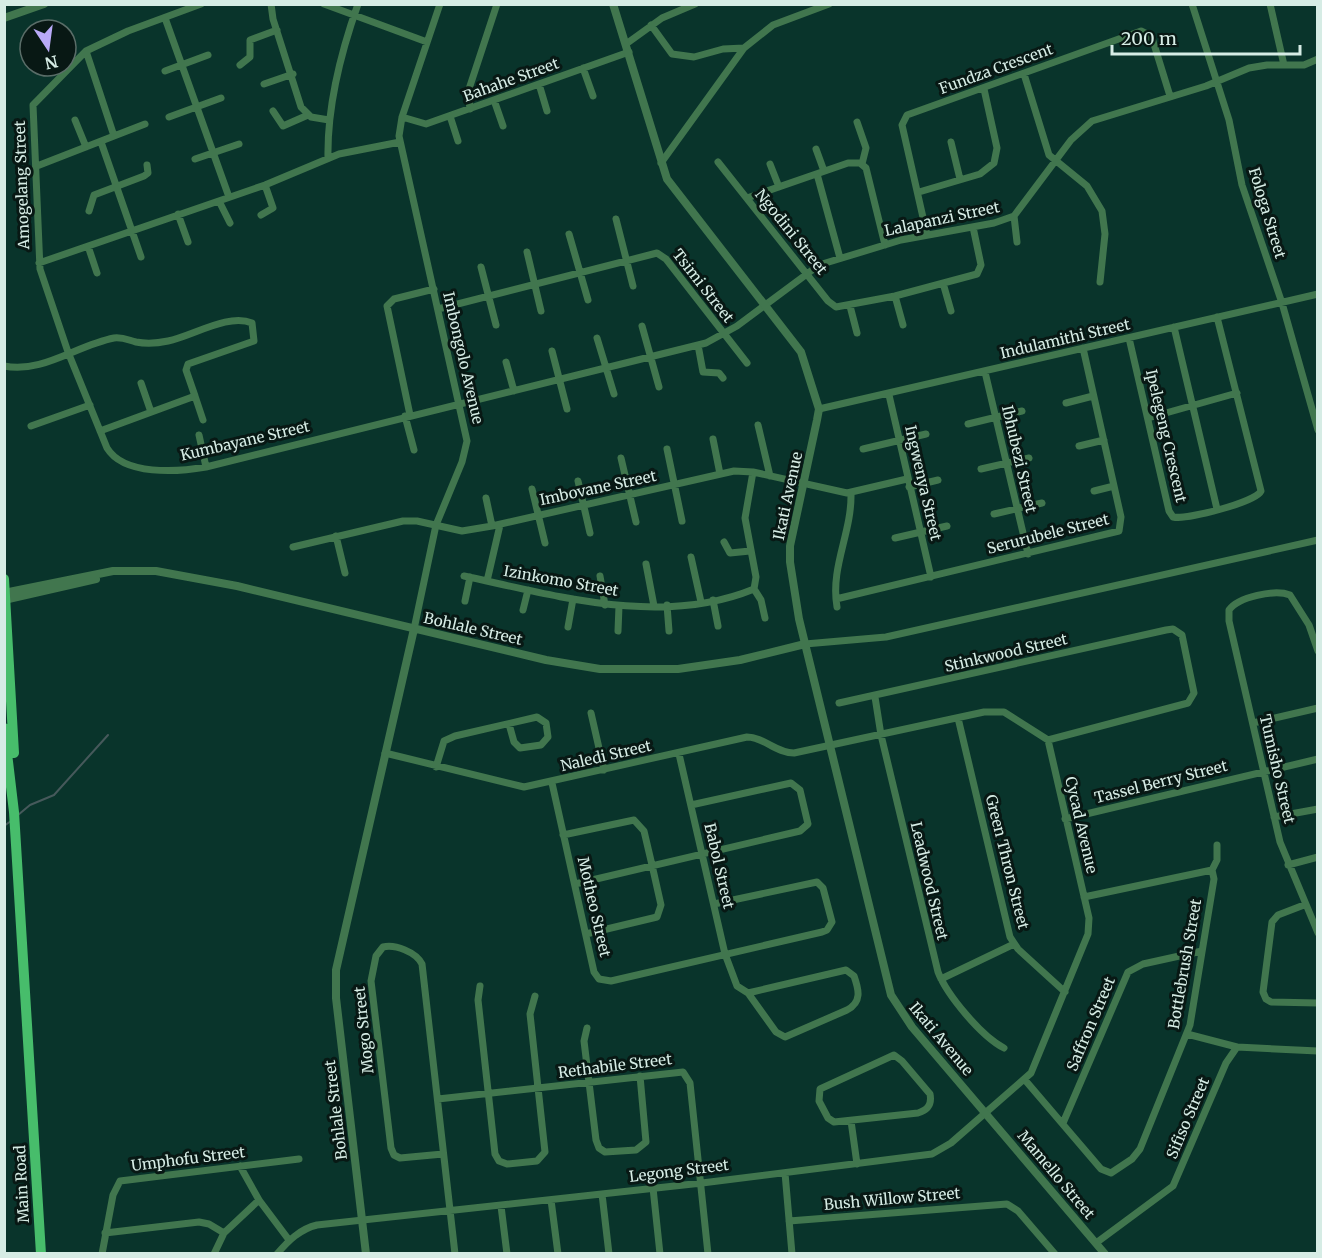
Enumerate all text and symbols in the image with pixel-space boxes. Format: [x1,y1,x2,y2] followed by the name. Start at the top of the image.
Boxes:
[18,18,78,78] north arrow
[1112,18,1300,56] scale bar
[1121,27,1177,50] text: 200 m
[936,39,1055,98] street label: Fundza Crescent
[43,51,60,74] text: N
[460,53,561,106] street label: Bahahe Street
[10,120,33,251] street label: Amogelang Street
[1245,165,1290,261] street label: Fologa Street
[751,185,832,278] street label: Ngodini Street
[883,197,1001,240] street label: Lalapanzi Street
[669,245,738,326] street label: Tsimi Street
[439,290,488,426] street label: Imbongolo Avenue
[998,314,1132,363] street label: Indulamithi Street
[1142,367,1191,505] street label: Ipelegeng Crescent
[998,403,1041,515] street label: Ibhubezi Street
[178,416,312,465] street label: Kumbayane Street
[901,423,946,543] street label: Ingwenya Street
[769,450,806,542] street label: Ikati Avenue
[538,466,658,509] street label: Imbovane Street
[985,509,1111,558] street label: Serurubele Street
[502,561,620,600] street label: Izinkomo Street
[422,608,524,649] street label: Bohlale Street
[943,629,1069,676] street label: Stinkwood Street
[1256,712,1299,826] street label: Tumisho Street
[559,736,653,775] street label: Naledi Street
[1092,756,1229,807] street label: Tassel Berry Street
[1061,775,1102,875] street label: Cycad Avenue
[982,793,1033,931] street label: Green Thron Street
[907,820,952,942] street label: Leadwood Street
[700,821,739,911] street label: Babol Street
[574,855,615,959] street label: Motheo Street
[1164,897,1205,1031] street label: Bottlebrush Street
[1062,974,1119,1074] street label: Saffron Street
[349,985,378,1075] street label: Mogo Street
[905,998,978,1079] street label: Ikati Avenue
[557,1049,673,1082] street label: Rethabile Street
[320,1059,351,1161] street label: Bohlale Street
[1162,1074,1213,1161] street label: Sifiso Street
[1014,1126,1099,1223] street label: Mamello Street
[130,1142,246,1175] street label: Umphofu Street
[10,1145,33,1223] street label: Main Road
[628,1155,730,1186] street label: Legong Street
[823,1183,961,1214] street label: Bush Willow Street

